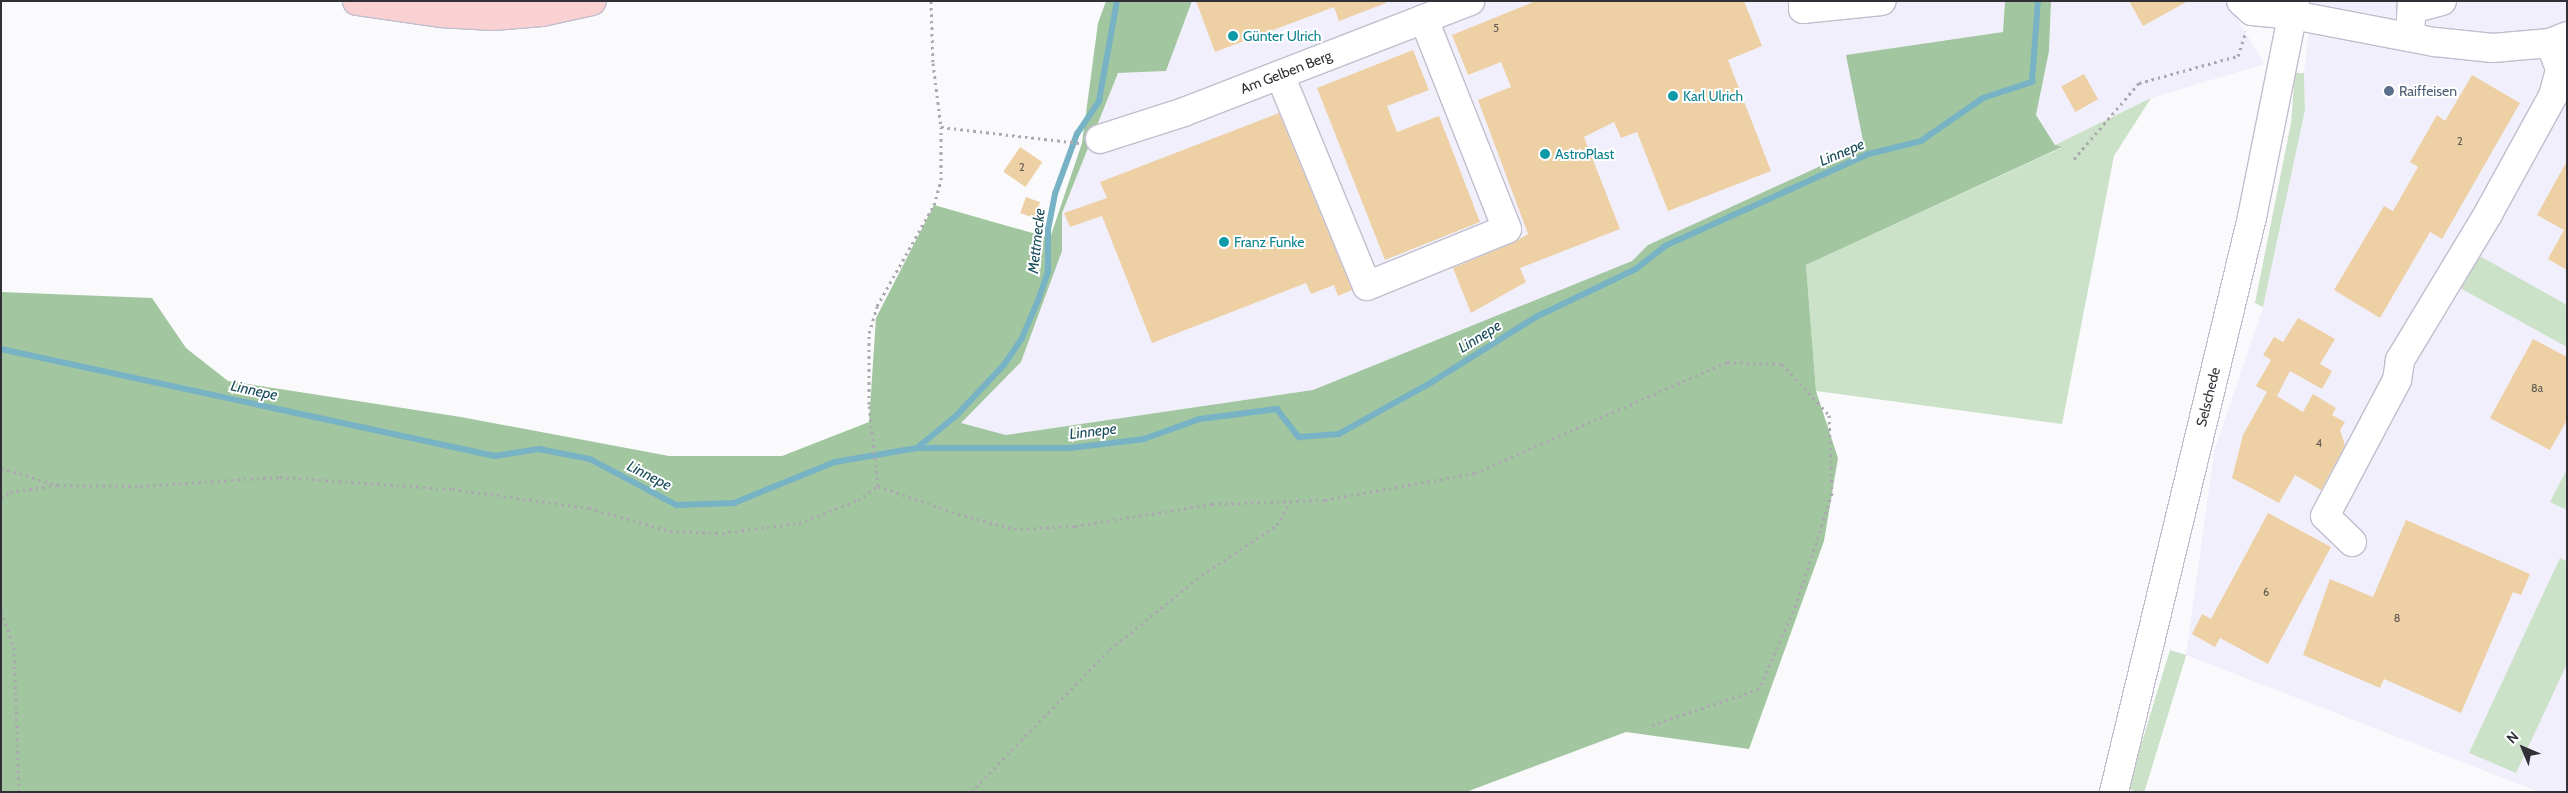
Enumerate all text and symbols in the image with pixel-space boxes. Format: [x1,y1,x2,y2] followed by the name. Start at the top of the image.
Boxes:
[1493,21,1499,35] house number: 5
[1243,28,1321,44] place label: Günter Ulrich
[1227,30,1239,42] marker: Günter Ulrich
[1238,47,1334,97] street label: Am Gelben Berg
[2399,83,2457,99] place label: Raiffeisen
[2383,85,2395,97] marker: Raiffeisen
[1683,88,1743,104] place label: Karl Ulrich
[1667,90,1679,102] marker: Karl Ulrich
[2457,134,2463,148] house number: 2
[1817,135,1867,171] water label: Linnepe
[1555,146,1614,162] place label: AstroPlast
[1539,148,1551,160] marker: AstroPlast
[1019,160,1025,174] house number: 2
[1025,208,1049,274] water label: Mettmecke
[1234,234,1304,250] place label: Franz Funke
[1218,236,1230,248] marker: Franz Funke
[1455,317,1505,357] water label: Linnepe
[2193,366,2223,428] street label: Selschede
[229,377,279,405] water label: Linnepe
[2531,381,2543,395] house number: 8a
[1068,420,1118,444] water label: Linnepe
[2316,436,2322,450] house number: 4
[624,457,674,495] water label: Linnepe
[2263,585,2269,599] house number: 6
[2394,611,2400,625] house number: 8
[2498,723,2548,773] north arrow
[2503,728,2522,747] text: N

